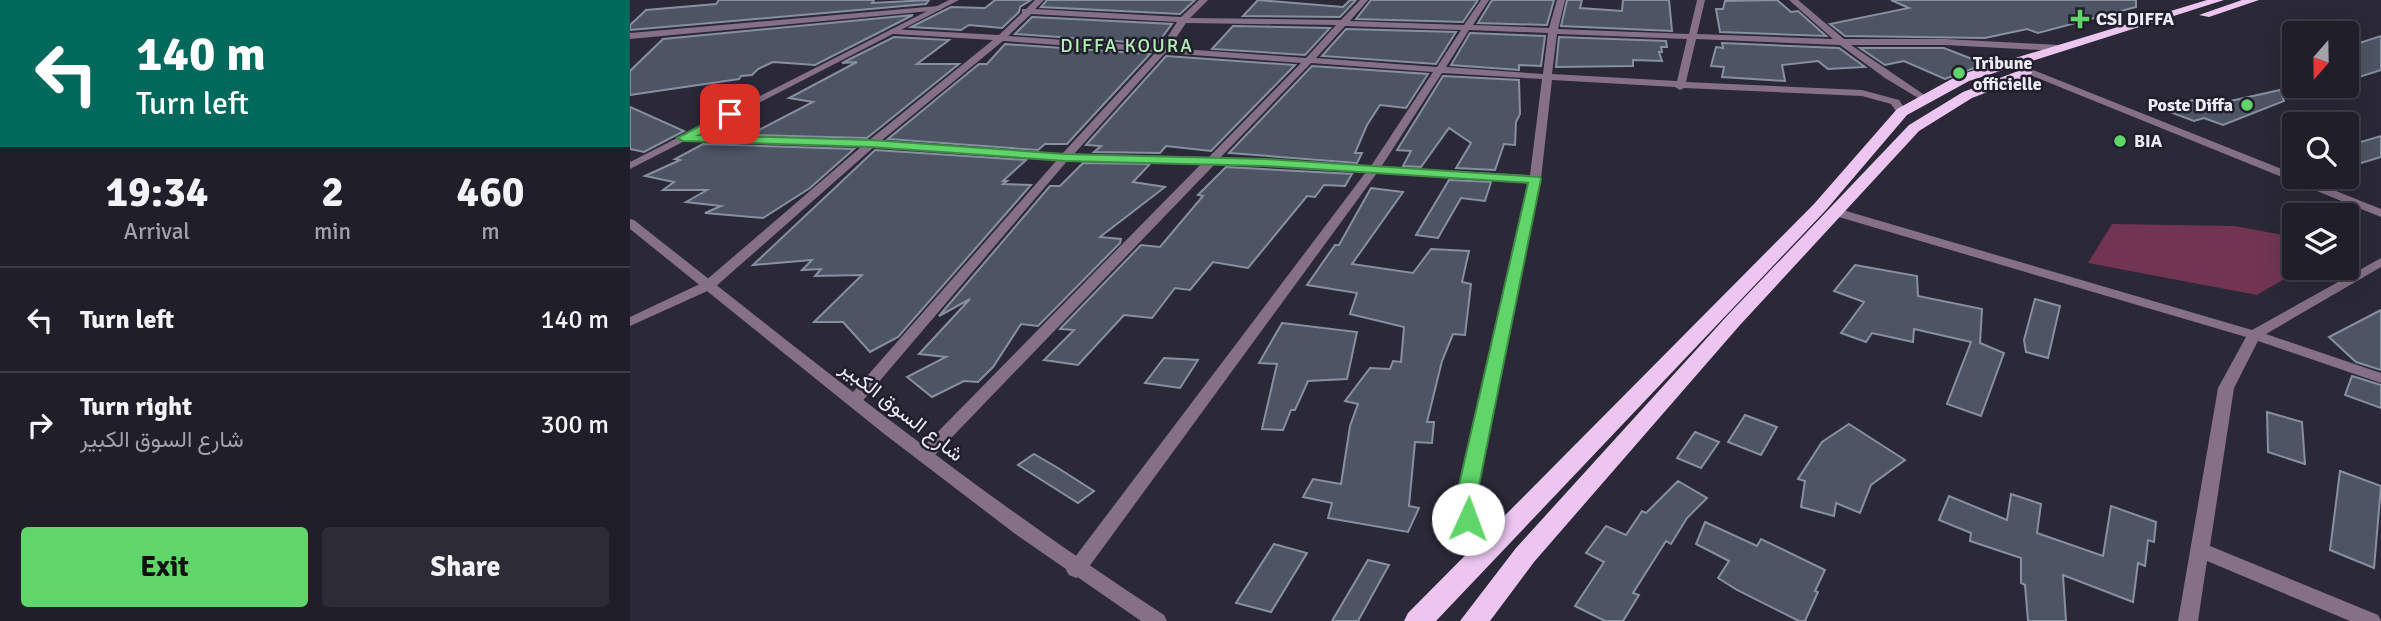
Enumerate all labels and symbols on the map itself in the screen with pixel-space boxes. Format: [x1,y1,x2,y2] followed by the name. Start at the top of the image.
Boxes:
[2096,8,2174,30] place label: CSI DIFFA
[2070,9,2090,29] marker: CSI DIFFA
[2282,21,2359,98] north arrow
[1060,34,1194,58] district label: DIFFA KOURA
[1973,52,2042,95] place label: Tribune officielle
[1951,65,1967,81] marker: Tribune officielle
[700,84,760,144] pin
[2147,94,2233,116] place label: Poste Diffa
[2239,97,2255,113] marker: Poste Diffa
[2134,130,2163,152] place label: BIA
[2112,133,2128,149] marker: BIA
[834,354,969,468] street label: شارع السوق الكبير
[1431,482,1505,556] position arrow

